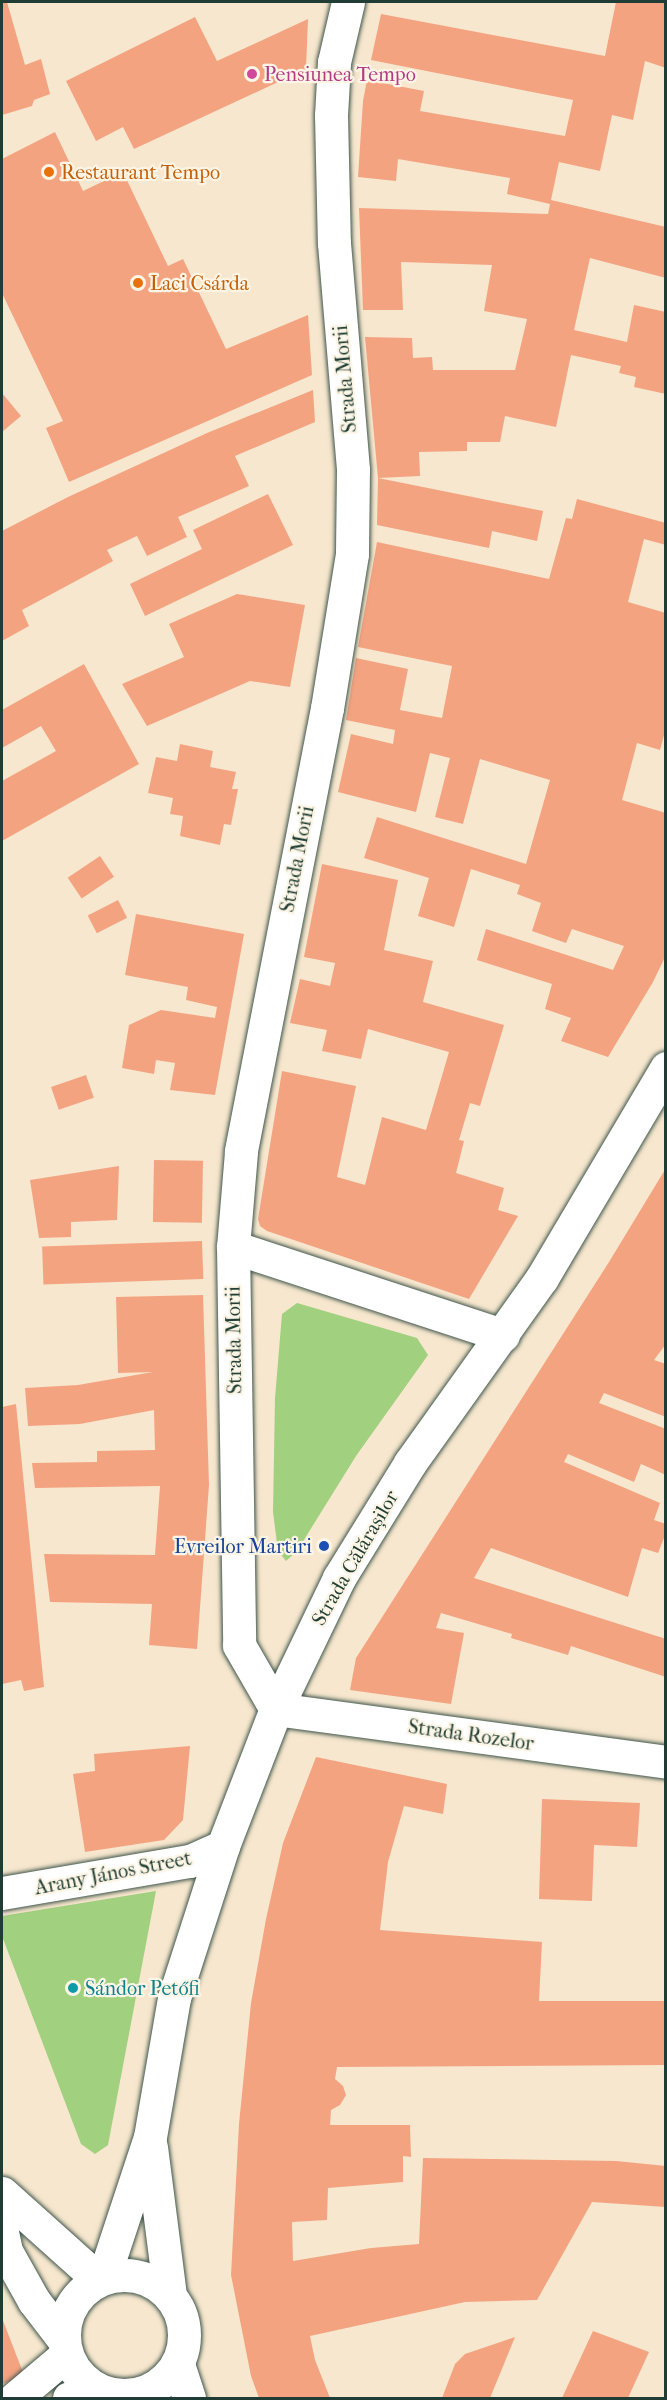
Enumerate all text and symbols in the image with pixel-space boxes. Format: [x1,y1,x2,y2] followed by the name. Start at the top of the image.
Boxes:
[264,62,416,86] place label: Pensiunea Tempo
[245,67,259,81] marker: Pensiunea Tempo
[61,160,220,184] place label: Restaurant Tempo
[42,165,56,179] marker: Restaurant Tempo
[150,271,249,295] place label: Laci Csárda
[131,276,145,290] marker: Laci Csárda
[328,324,362,434] street label: Strada Morii
[275,804,319,914] street label: Strada Morii
[221,1286,247,1394] street label: Strada Morii
[307,1486,403,1630] street label: Strada Călărașilor
[174,1534,312,1558] place label: Evreilor Martiri
[317,1539,331,1553] marker: Evreilor Martiri
[407,1714,535,1756] street label: Strada Rozelor
[33,1846,193,1900] street label: Arany János Street
[85,1976,200,2000] place label: Sándor Petőfi
[66,1981,80,1995] marker: Sándor Petőfi

